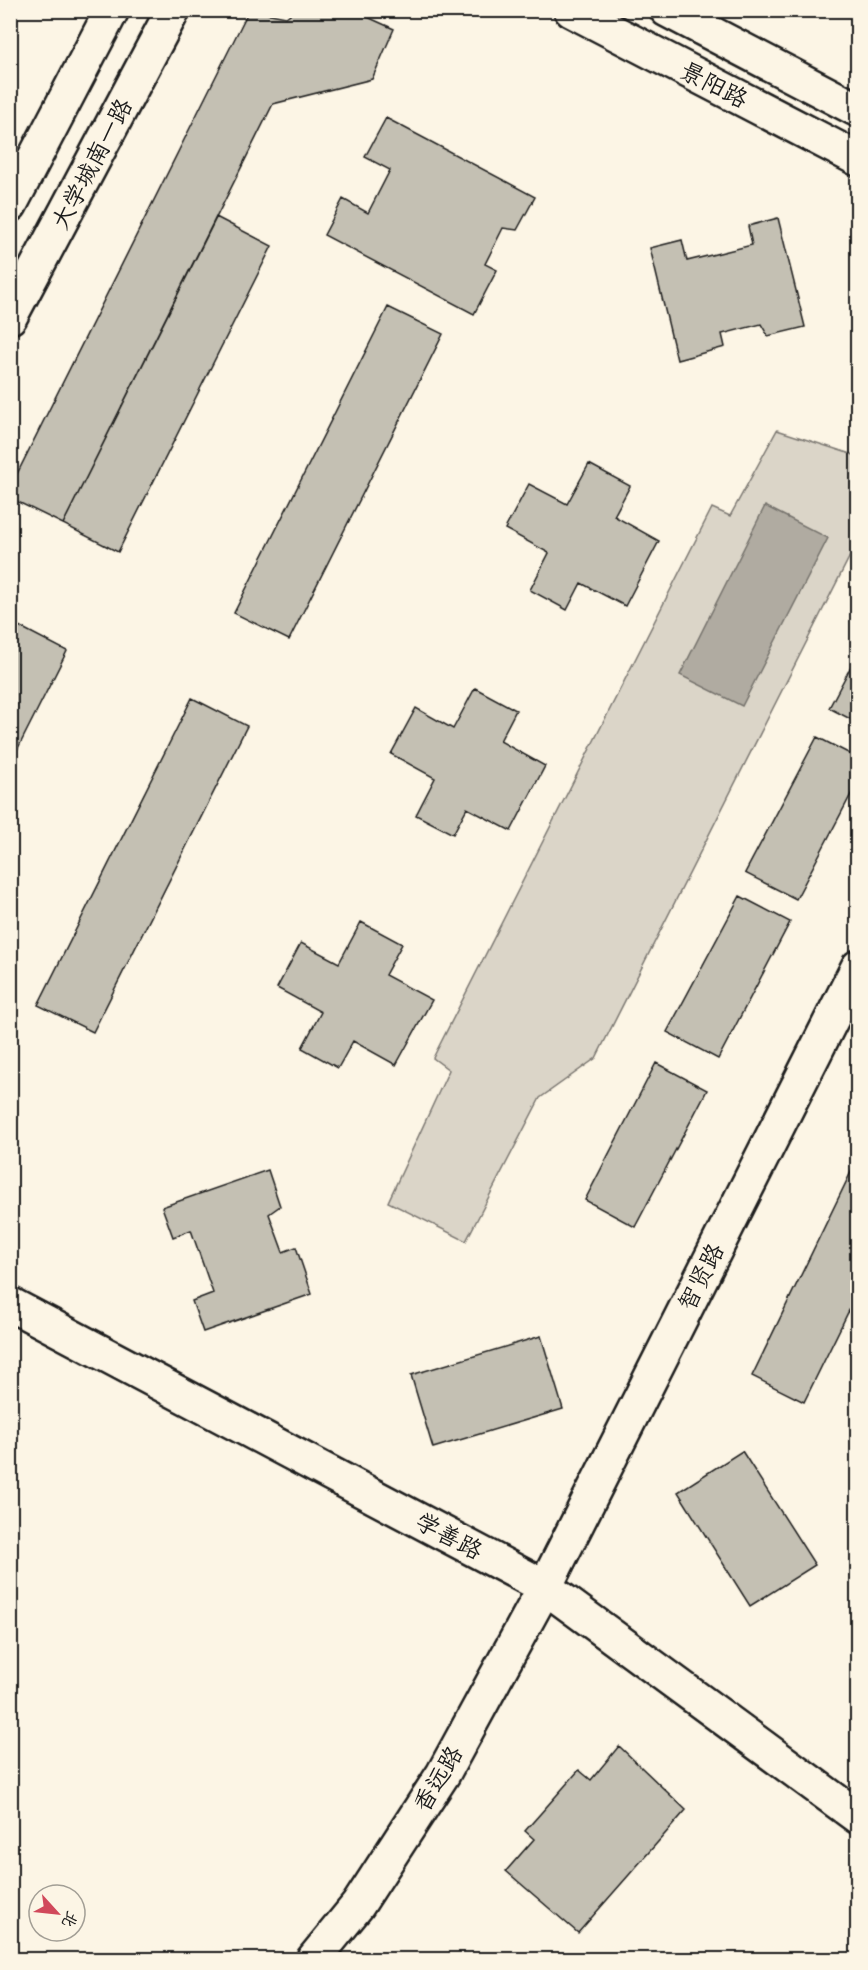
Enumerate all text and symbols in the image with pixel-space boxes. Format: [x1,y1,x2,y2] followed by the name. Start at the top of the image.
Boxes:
[673,56,752,119] street label: 景阳路
[46,94,143,237] street label: 大学城南一路
[672,1239,735,1318] street label: 智贤路
[408,1507,487,1571] street label: 学善路
[407,1741,474,1820] street label: 香远路
[27,1883,87,1943] north arrow
[54,1906,82,1931] text: 北

